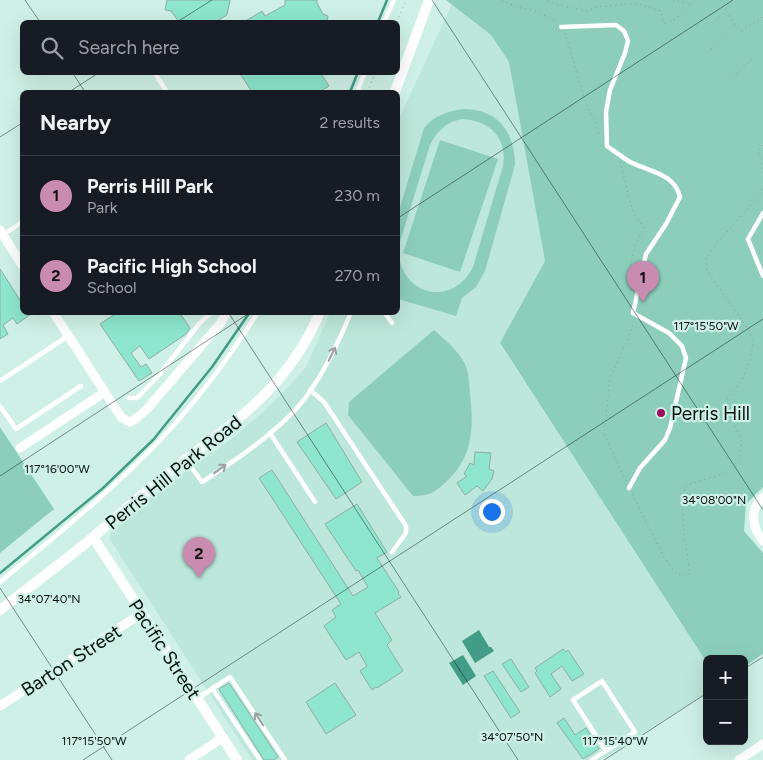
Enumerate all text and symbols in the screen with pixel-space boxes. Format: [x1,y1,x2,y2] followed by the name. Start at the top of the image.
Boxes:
[20,20,400,75] search box
[38,34,66,62] icon: search
[78,36,180,59] text: Search here
[40,110,111,135] text: Nearby
[320,113,380,132] text: 2 results
[87,175,213,198] text: Perris Hill Park
[53,186,59,205] text: 1
[335,186,380,205] text: 230 m
[87,198,117,217] text: Park
[87,255,257,278] text: Pacific High School
[627,261,659,302] pin: 1
[51,266,61,285] text: 2
[335,266,380,285] text: 270 m
[87,278,137,297] text: School
[674,319,739,333] text: 117°15'50"W
[327,347,337,362] one-way arrow
[671,402,750,425] place label: Perris Hill
[655,407,667,419] marker: Perris Hill
[101,410,246,534] street label: Perris Hill Park Road
[24,462,90,476] text: 117°16'00"W
[213,464,227,474] one-way arrow
[682,493,746,507] text: 34°08'00"N
[479,499,505,525] your location
[183,537,215,578] pin: 2
[17,592,81,606] text: 34°07'40"N
[124,595,205,704] street label: Pacific Street
[17,620,125,701] street label: Barton Street
[703,655,748,745] map controls
[703,655,748,700] button: +
[703,700,748,745] button: −
[253,713,263,727] one-way arrow
[481,730,543,744] text: 34°07'50"N
[62,734,127,748] text: 117°15'50"W
[582,734,648,748] text: 117°15'40"W

